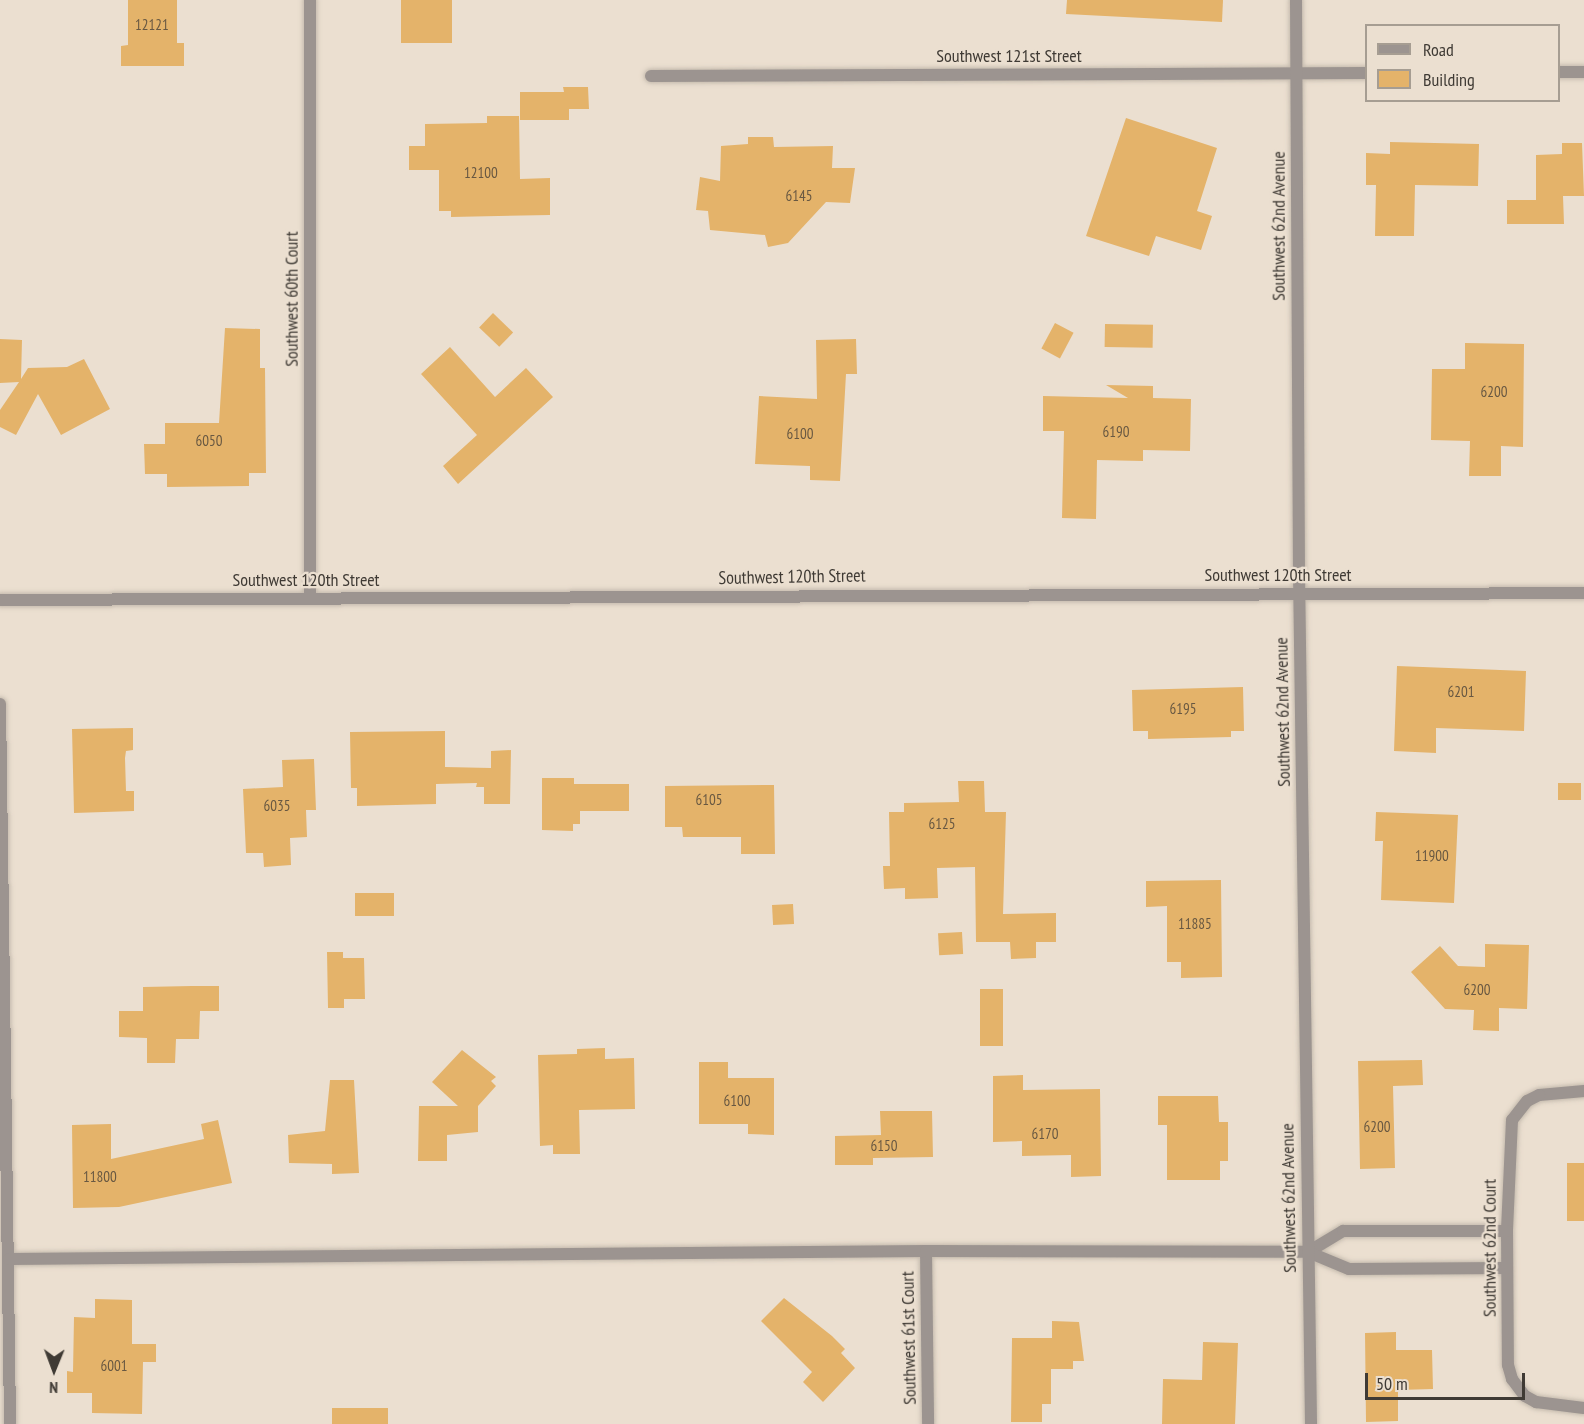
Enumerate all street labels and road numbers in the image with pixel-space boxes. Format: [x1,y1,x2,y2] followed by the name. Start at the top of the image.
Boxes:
[936,45,1082,67] street label: Southwest 121st Street
[1268,151,1290,301] street label: Southwest 62nd Avenue
[281,231,303,367] street label: Southwest 60th Court
[1204,564,1352,586] street label: Southwest 120th Street
[718,565,866,589] street label: Southwest 120th Street
[232,569,380,591] street label: Southwest 120th Street
[1271,637,1295,787] street label: Southwest 62nd Avenue
[1277,1123,1301,1273] street label: Southwest 62nd Avenue
[1479,1179,1501,1317] street label: Southwest 62nd Court
[897,1271,921,1405] street label: Southwest 61st Court

